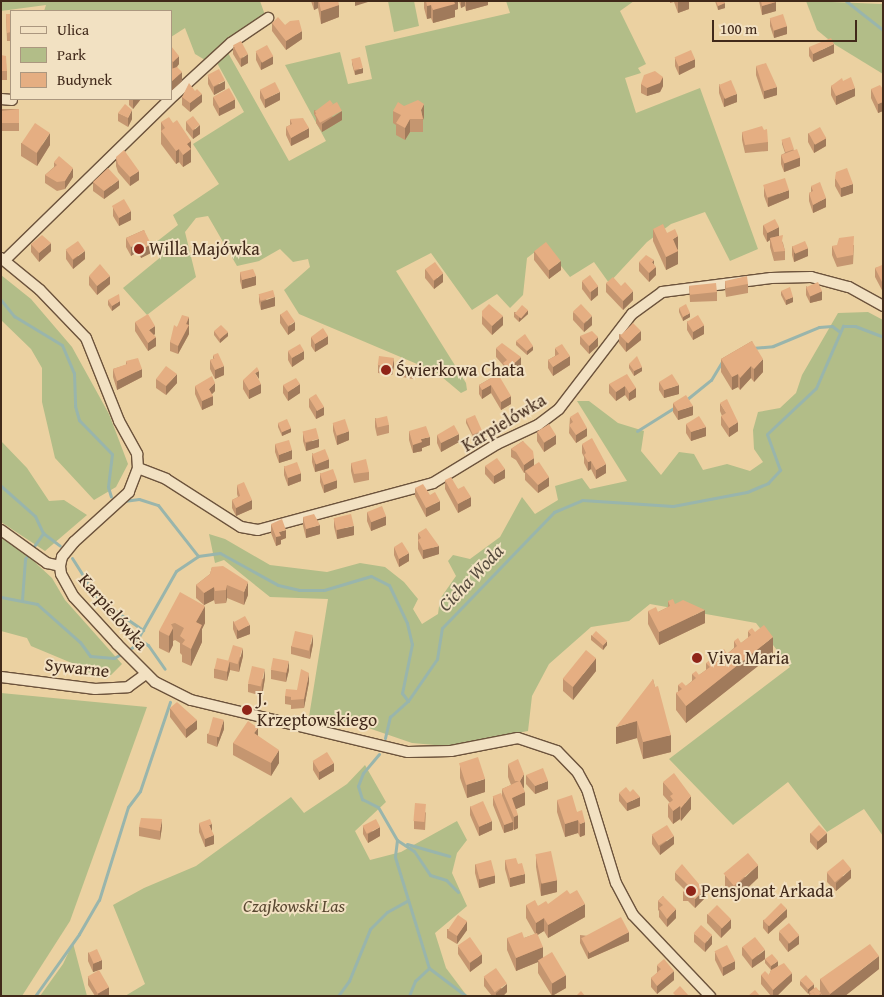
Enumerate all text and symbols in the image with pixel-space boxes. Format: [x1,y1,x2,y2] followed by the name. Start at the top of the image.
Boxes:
[10,10,172,100] legend
[714,10,859,42] scale bar
[720,18,757,39] text: 100 m
[57,19,89,40] text: Ulica
[57,44,86,65] text: Park
[57,69,112,90] text: Budynek
[149,238,260,260] place label: Willa Majówka
[133,243,145,255] marker: Willa Majówka
[396,359,524,381] place label: Świerkowa Chata
[380,364,392,376] marker: Świerkowa Chata
[458,389,550,457] street label: Karpielówka
[434,540,508,616] water label: Cicha Woda
[74,569,152,655] street label: Karpielówka
[707,647,789,669] place label: Viva Maria
[691,652,703,664] marker: Viva Maria
[44,654,110,682] street label: Sywarne
[257,689,377,732] place label: J. Krzeptowskiego
[241,704,253,716] marker: J. Krzeptowskiego
[701,880,833,902] place label: Pensjonat Arkada
[685,885,697,897] marker: Pensjonat Arkada
[243,895,345,917] park label: Czajkowski Las

